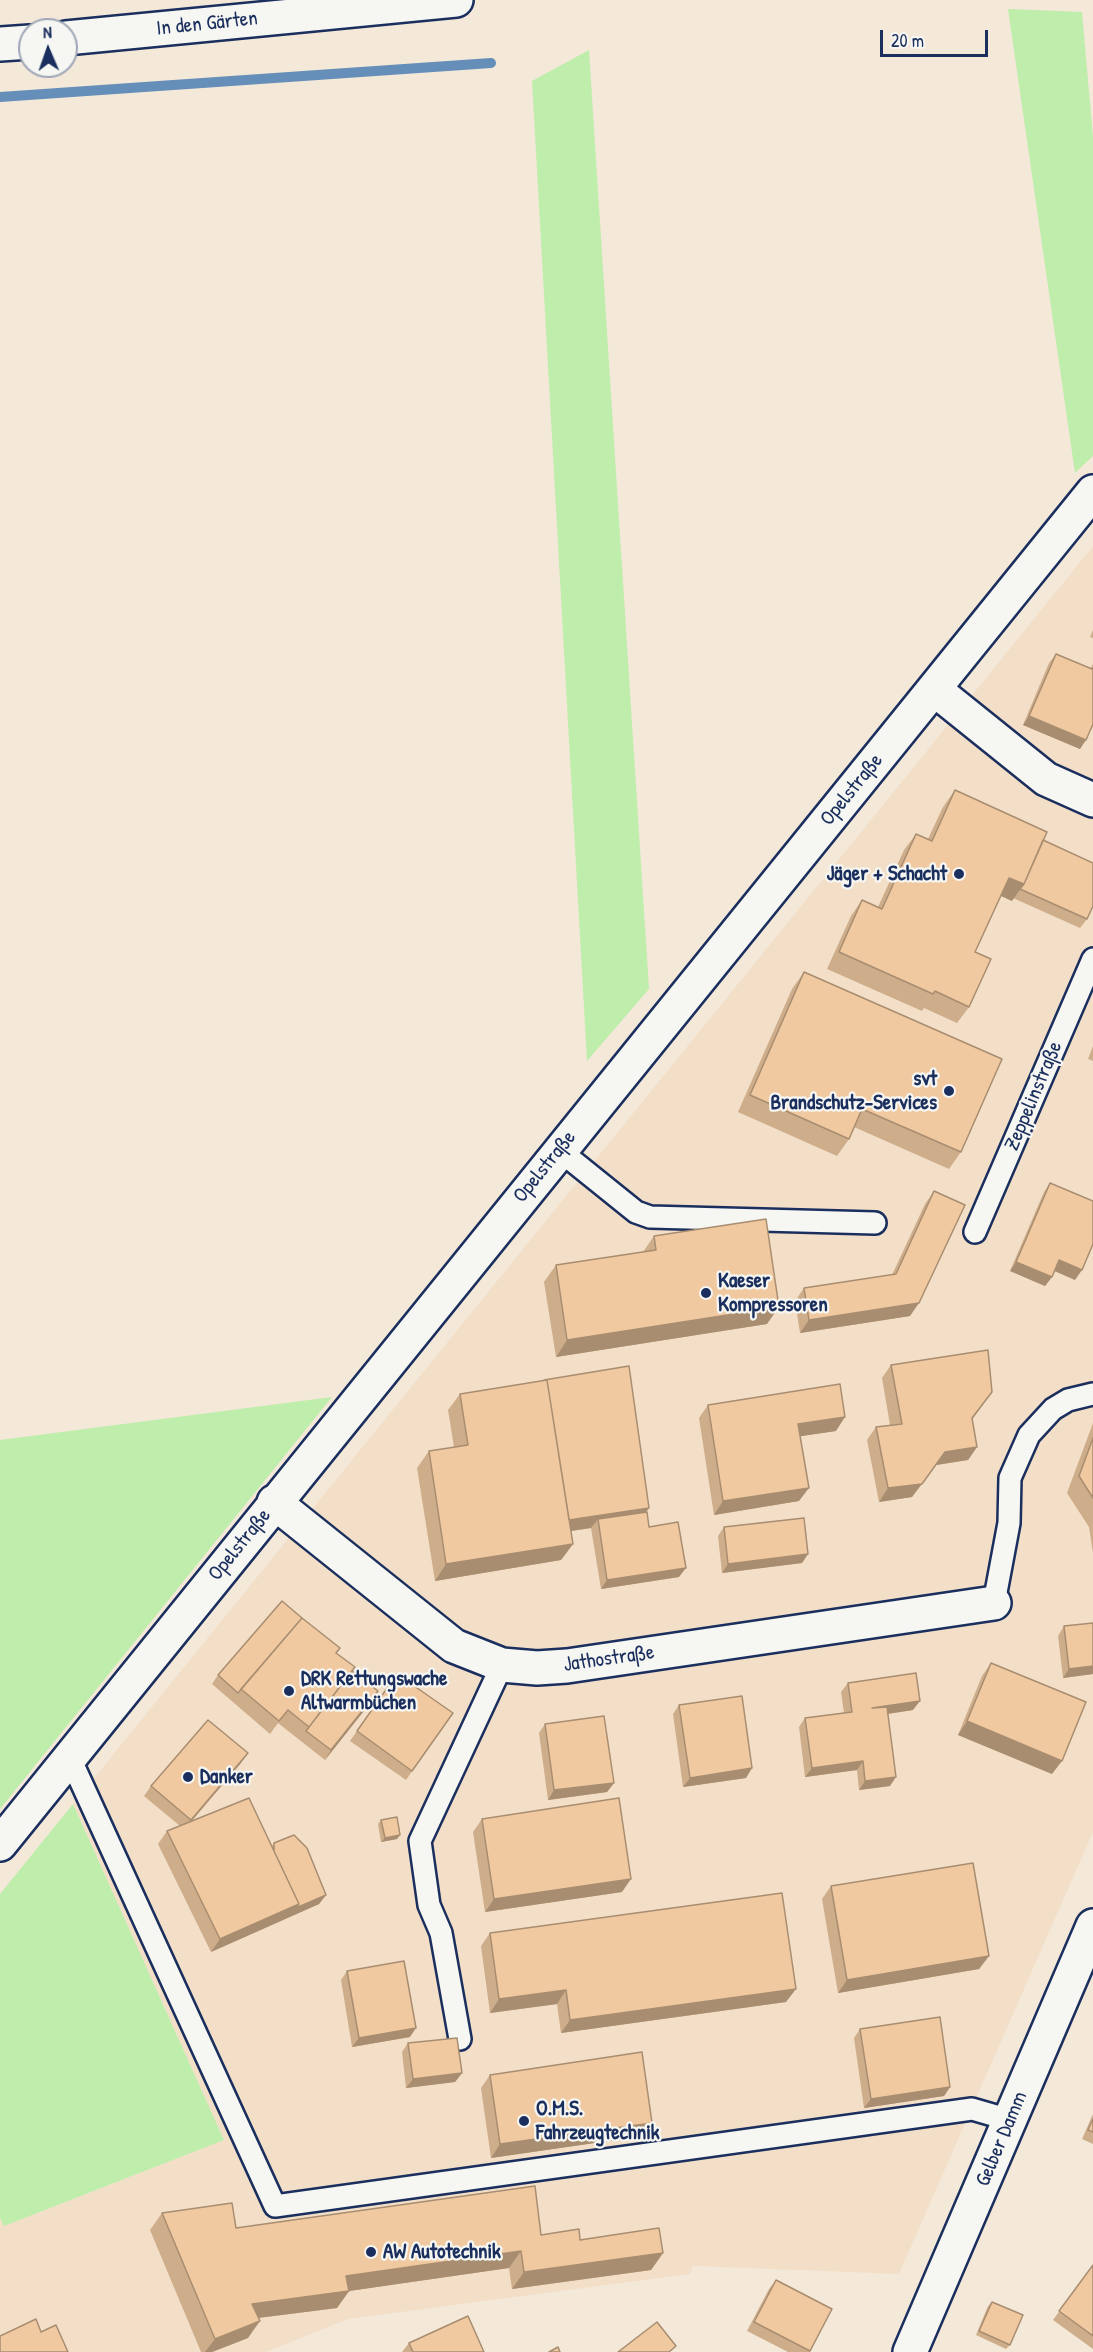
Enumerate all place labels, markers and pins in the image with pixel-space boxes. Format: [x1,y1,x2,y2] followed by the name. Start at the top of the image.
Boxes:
[826,861,947,887] place label: Jäger + Schacht
[952,867,966,881] marker: Jäger + Schacht
[770,1066,937,1116] place label: svt Brandschutz-Services
[942,1084,956,1098] marker: svt Brandschutz-Services
[718,1268,828,1318] place label: Kaeser Kompressoren
[699,1286,713,1300] marker: Kaeser Kompressoren
[301,1666,447,1716] place label: DRK Rettungswache Altwarmbüchen
[282,1684,296,1698] marker: DRK Rettungswache Altwarmbüchen
[200,1764,253,1790] place label: Danker
[181,1770,195,1784] marker: Danker
[536,2096,660,2146] place label: O.M.S. Fahrzeugtechnik
[517,2114,531,2128] marker: O.M.S. Fahrzeugtechnik
[383,2239,501,2265] place label: AW Autotechnik
[364,2245,378,2259] marker: AW Autotechnik

